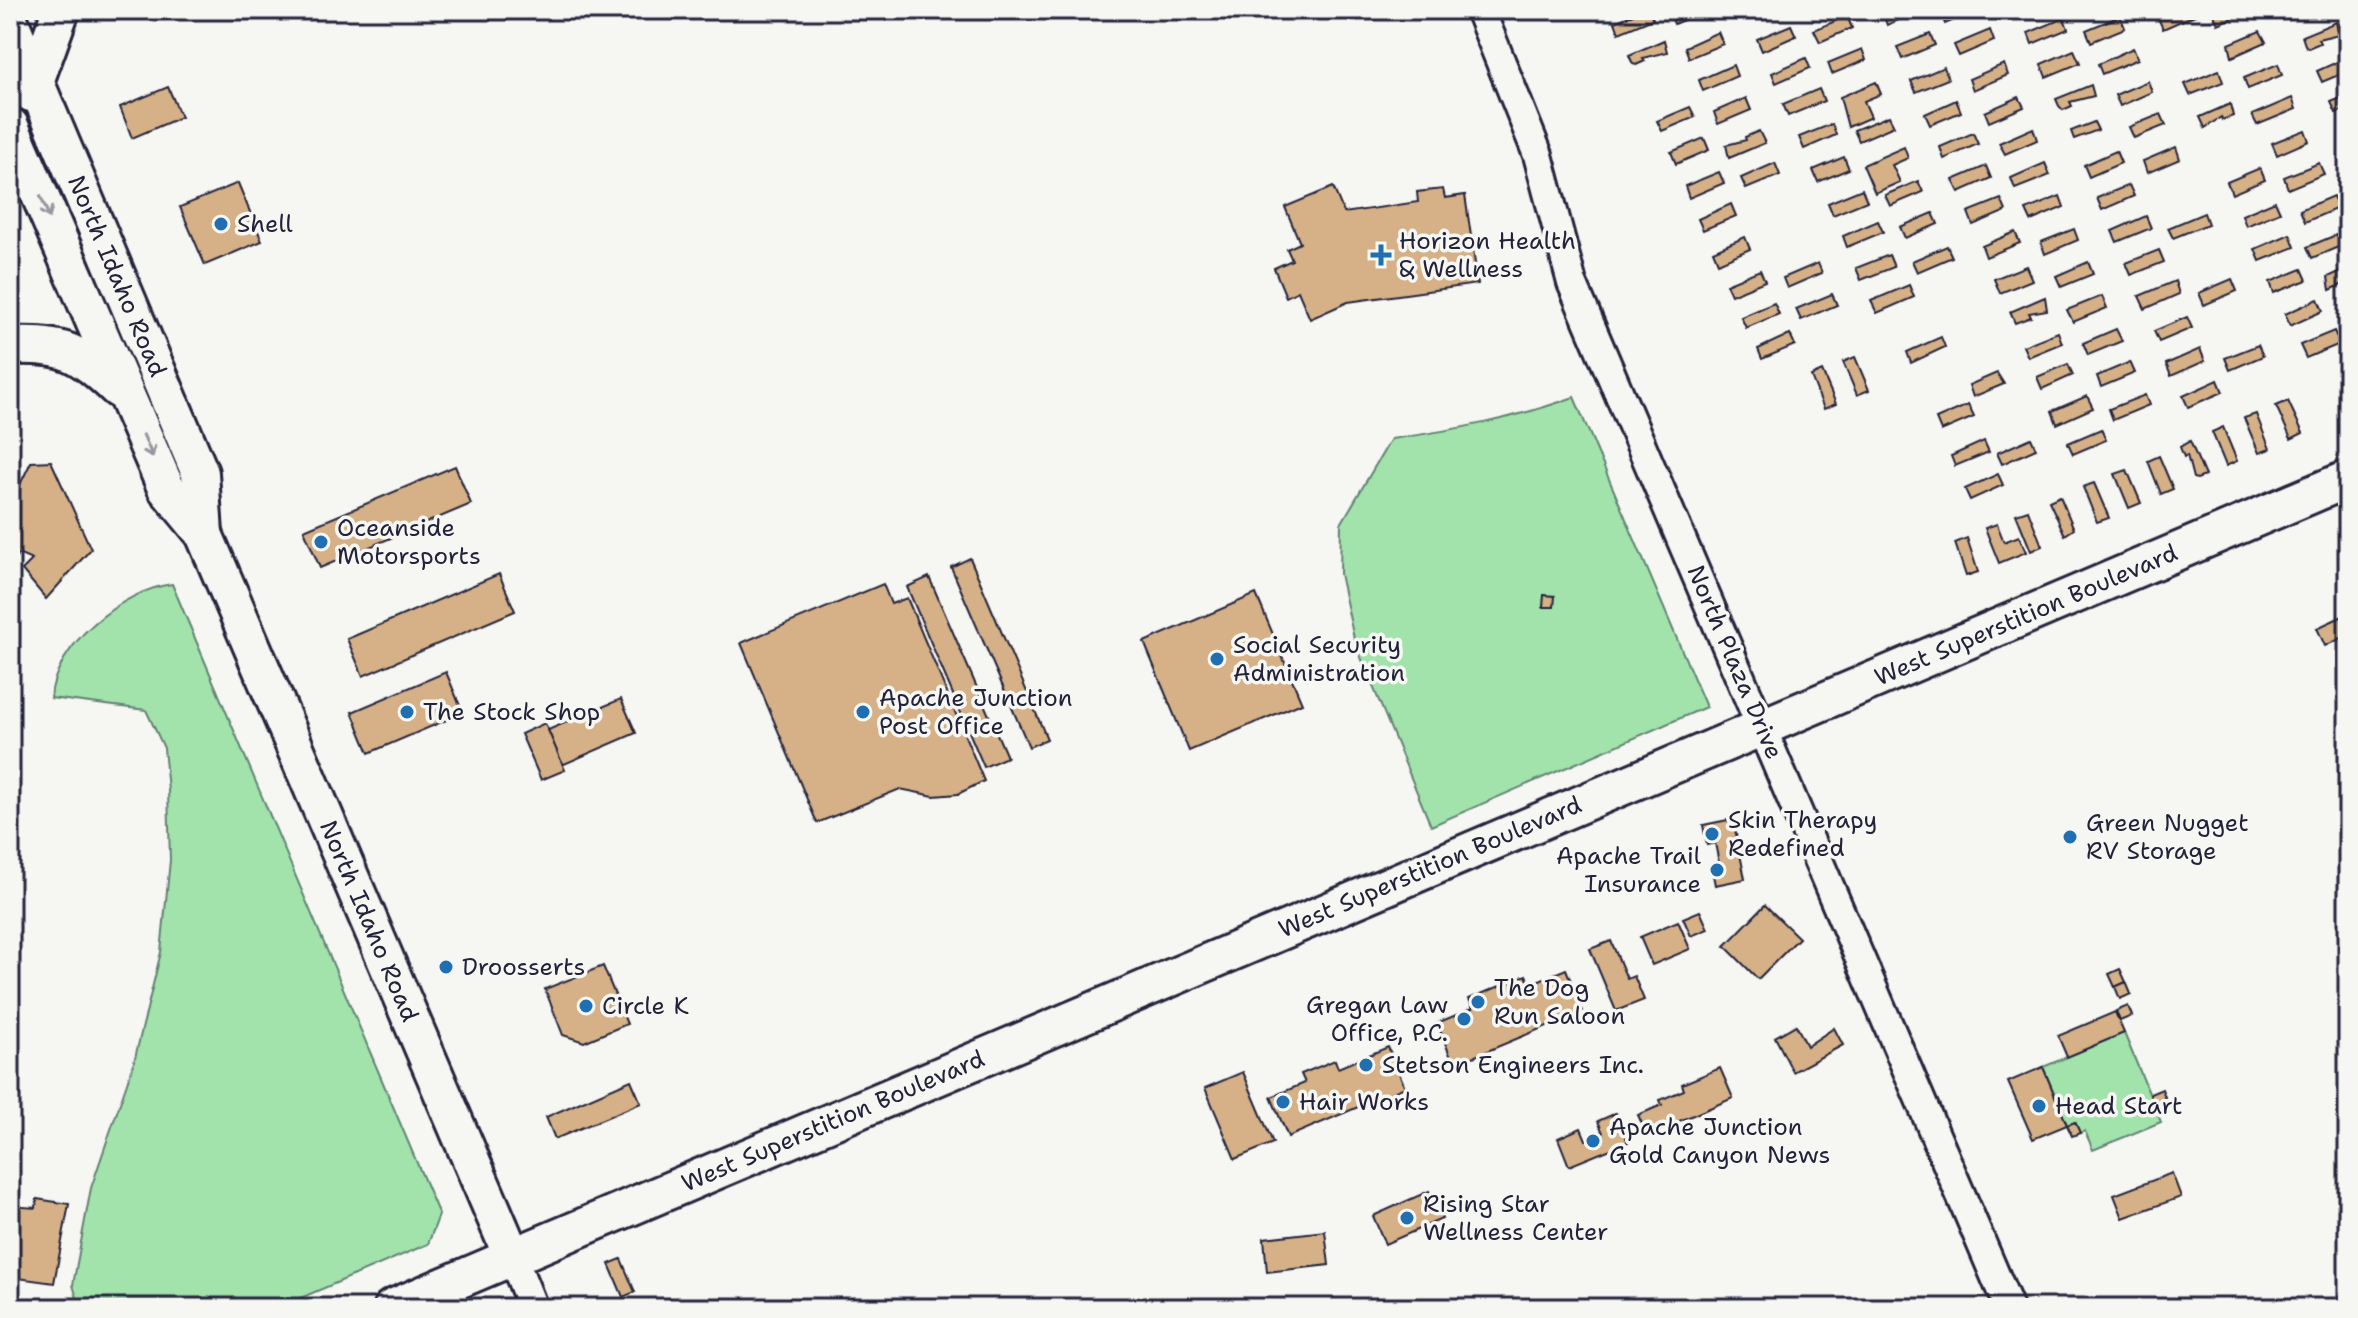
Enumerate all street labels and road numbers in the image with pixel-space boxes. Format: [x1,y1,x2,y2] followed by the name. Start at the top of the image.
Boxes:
[60,170,174,382] street label: North Idaho Road
[1870,537,2182,693] street label: West Superstition Boulevard
[1680,560,1790,764] street label: North Plaza Drive
[1274,789,1586,945] street label: West Superstition Boulevard
[312,815,426,1027] street label: North Idaho Road
[677,1043,989,1199] street label: West Superstition Boulevard

